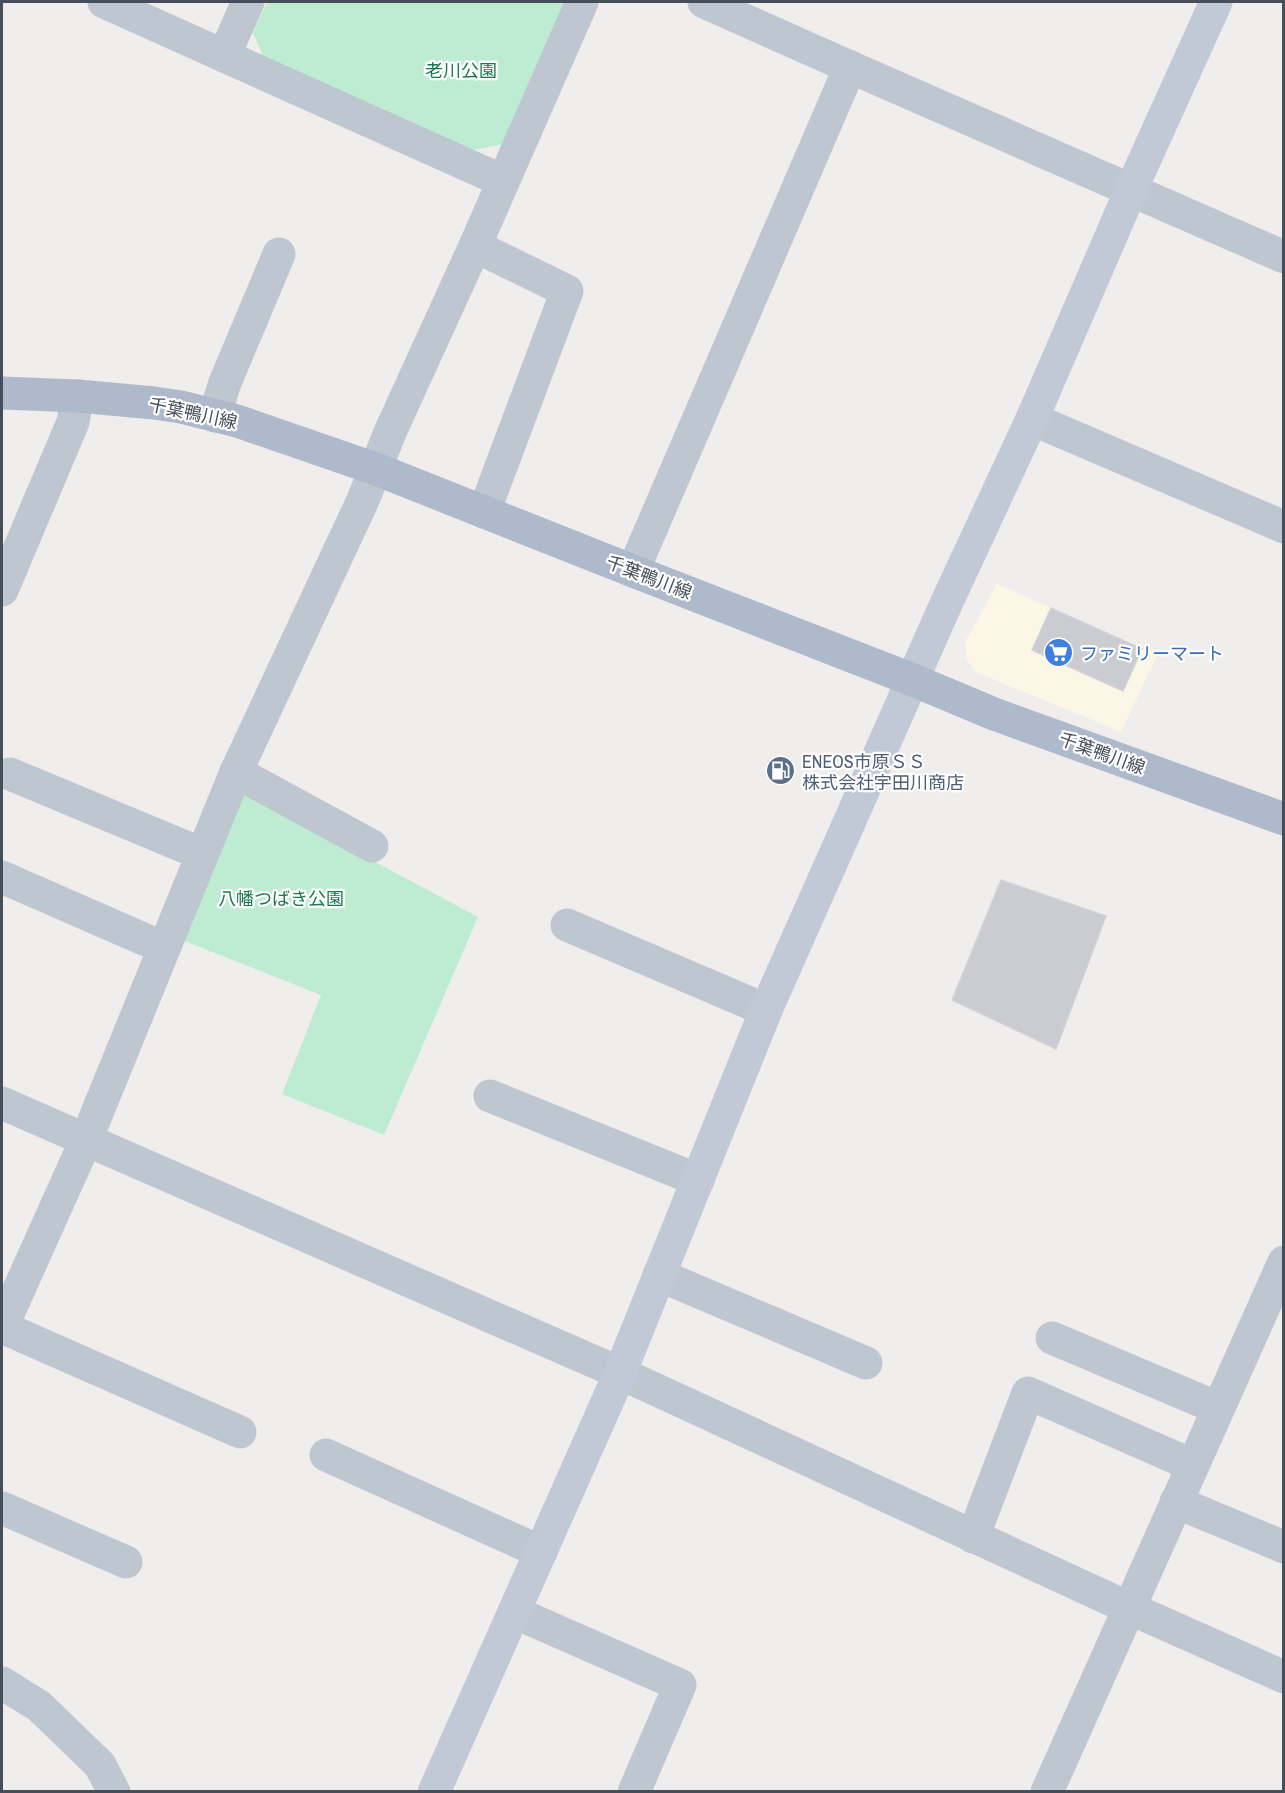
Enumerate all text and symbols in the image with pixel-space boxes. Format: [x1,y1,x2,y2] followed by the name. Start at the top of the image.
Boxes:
[425,58,497,83] park label: 老川公園
[146,391,240,435] street label: 千葉鴨川線
[603,549,695,605] street label: 千葉鴨川線
[1043,637,1075,669] supermarket icon: ファミリーマート
[1080,641,1224,666] place label: ファミリーマート
[1055,726,1149,780] street label: 千葉鴨川線
[802,749,964,795] place label: ENEOS市原ＳＳ 株式会社宇田川商店
[765,755,797,787] fuel station icon: ENEOS市原ＳＳ 株式会社宇田川商店
[218,886,344,911] park label: 八幡つばき公園

